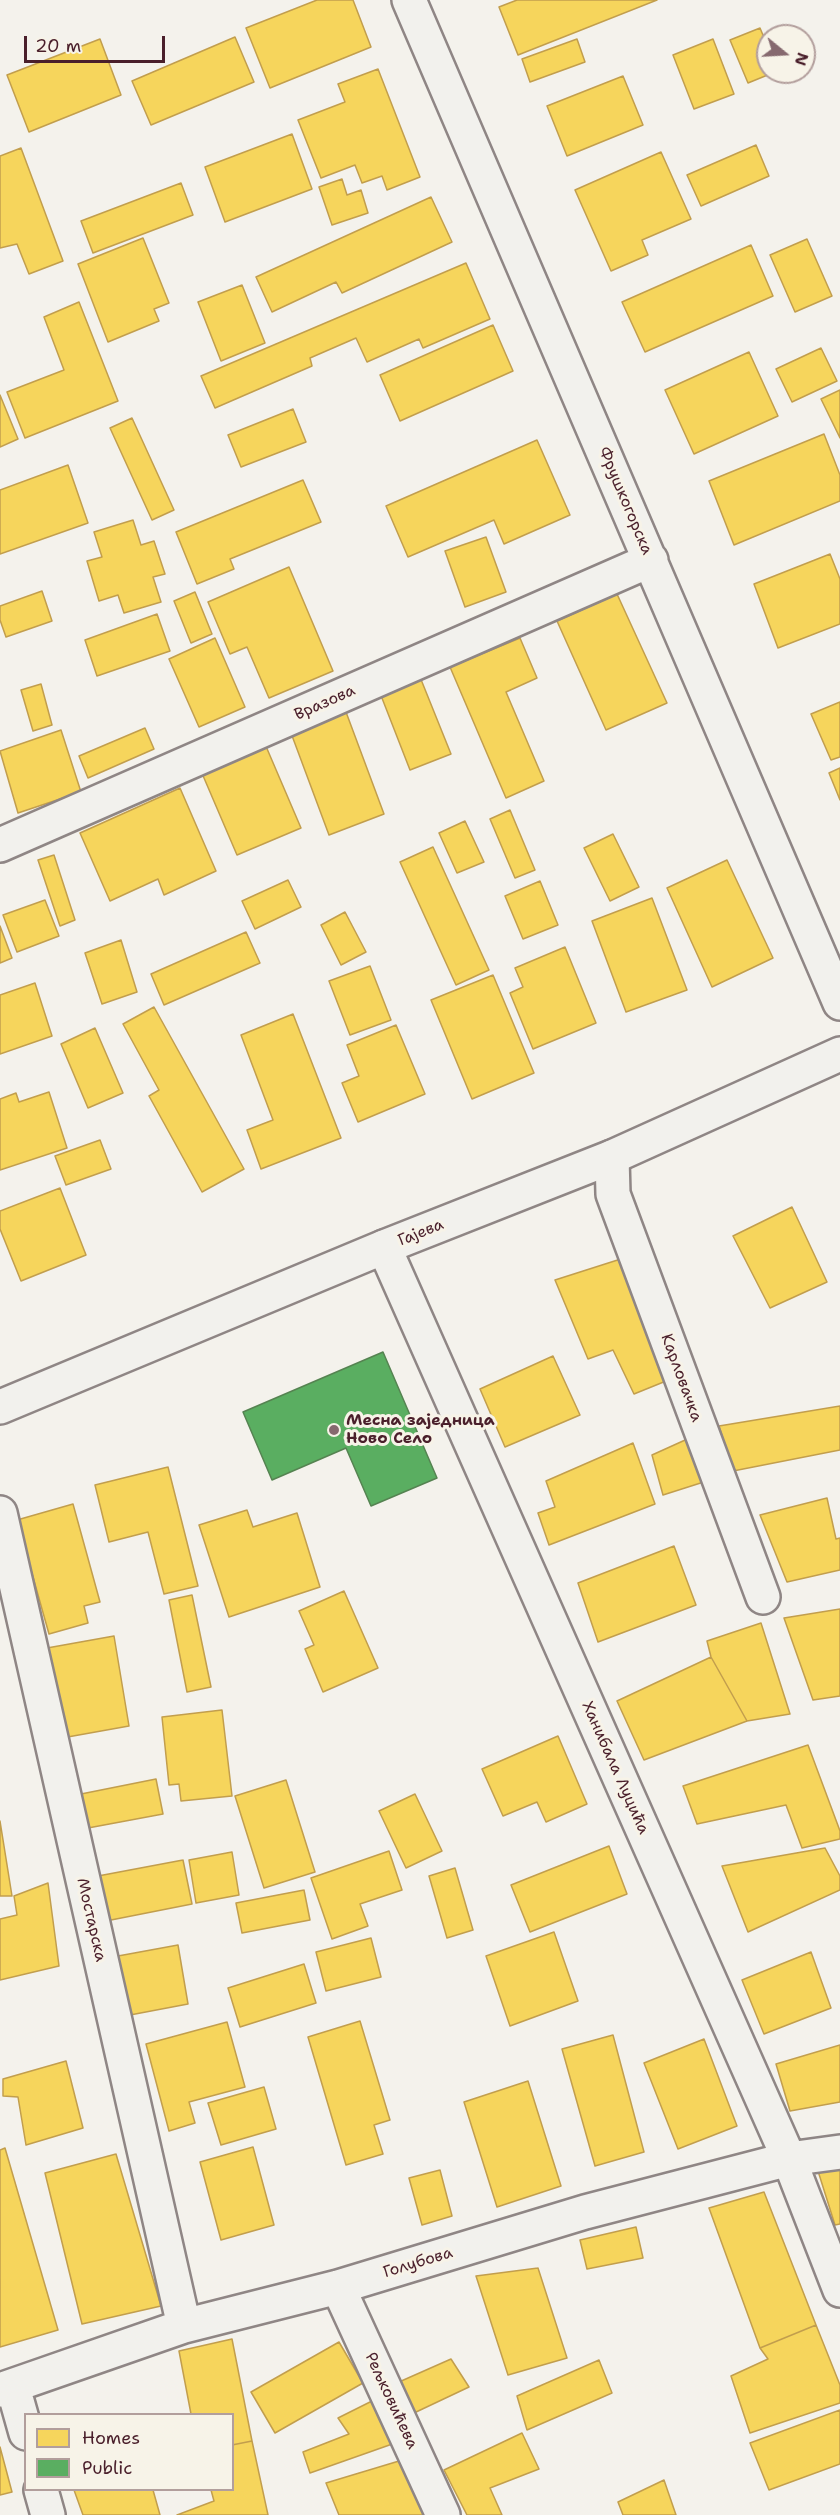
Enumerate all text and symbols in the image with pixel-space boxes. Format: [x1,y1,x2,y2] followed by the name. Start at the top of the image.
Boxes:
[27,24,168,62] scale bar
[756,24,816,84] north arrow
[35,34,81,58] text: 20 m
[790,50,814,68] text: N
[594,444,656,558] street label: Фрушкогорска
[292,681,358,725] street label: Вразова
[395,1215,447,1251] street label: Гајева
[656,1331,706,1425] street label: Карловачка
[346,1411,495,1449] place label: Месна заједница Ново Село
[327,1423,341,1437] marker: Месна заједница Ново Село
[577,1699,653,1837] street label: Ханибала Луцића
[72,1876,110,1964] street label: Мостарска
[381,2243,455,2283] street label: Голубова
[360,2350,422,2452] street label: Рељковићева
[24,2413,234,2491] legend
[82,2426,140,2450] text: Homes
[82,2456,132,2480] text: Public

